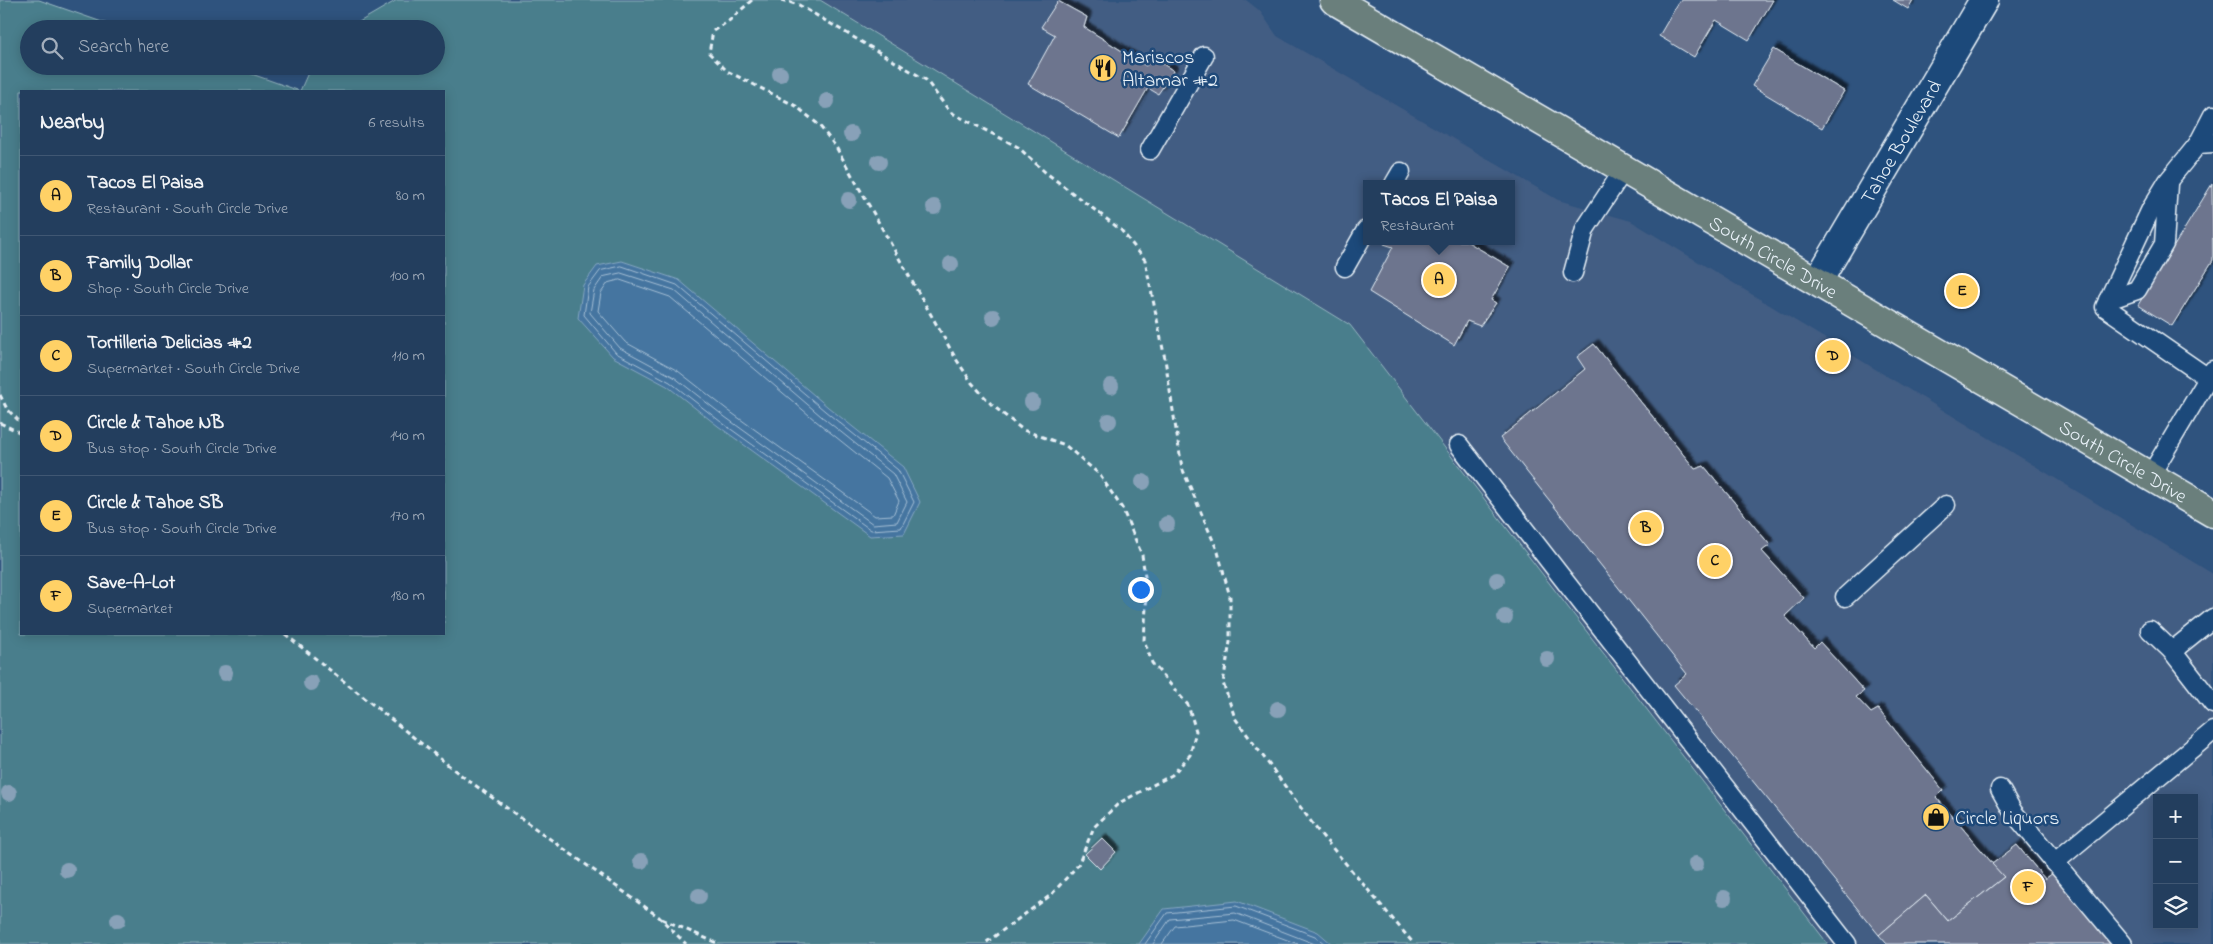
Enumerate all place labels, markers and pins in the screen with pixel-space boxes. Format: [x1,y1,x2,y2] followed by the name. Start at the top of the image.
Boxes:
[1122,44,1218,96] place label: Mariscos Altamar #2
[1088,53,1118,83] restaurant icon: Mariscos Altamar #2
[1423,261,1455,299] pin: A
[1946,272,1978,310] pin: E
[1817,337,1849,375] pin: D
[1630,509,1662,547] pin: B
[1699,542,1731,580] pin: C
[1921,802,1951,832] shop icon: Circle Liquors
[1955,805,2059,834] place label: Circle Liquors
[2012,868,2044,906] pin: F

